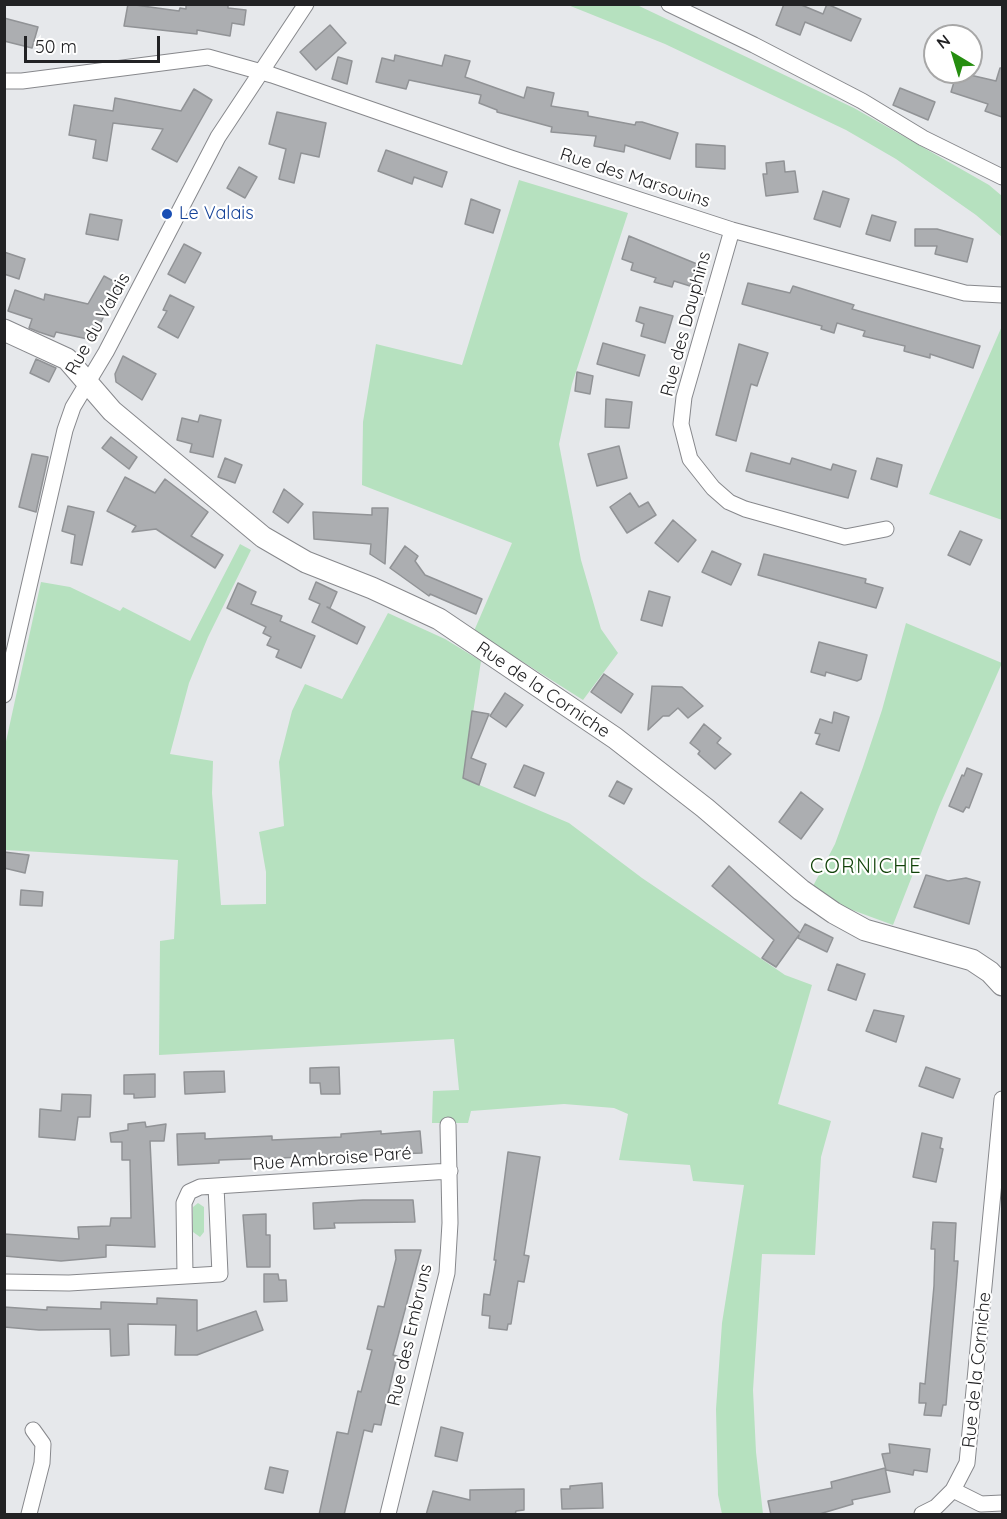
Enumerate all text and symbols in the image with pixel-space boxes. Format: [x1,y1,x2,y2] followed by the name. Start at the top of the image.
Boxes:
[27,24,164,62] scale bar
[923,24,983,84] north arrow
[932,30,954,53] text: N
[35,35,77,58] text: 50 m
[557,144,713,212] street label: Rue des Marsouins
[179,203,254,225] place label: Le Valais
[160,207,174,221] marker: Le Valais
[656,249,716,399] street label: Rue des Dauphins
[61,269,135,379] street label: Rue du Valais
[472,637,614,743] street label: Rue de la Corniche
[810,855,922,879] district label: CORNICHE
[252,1143,412,1175] street label: Rue Ambroise Paré
[383,1262,437,1408] street label: Rue des Embruns
[958,1291,996,1449] street label: Rue de la Corniche

